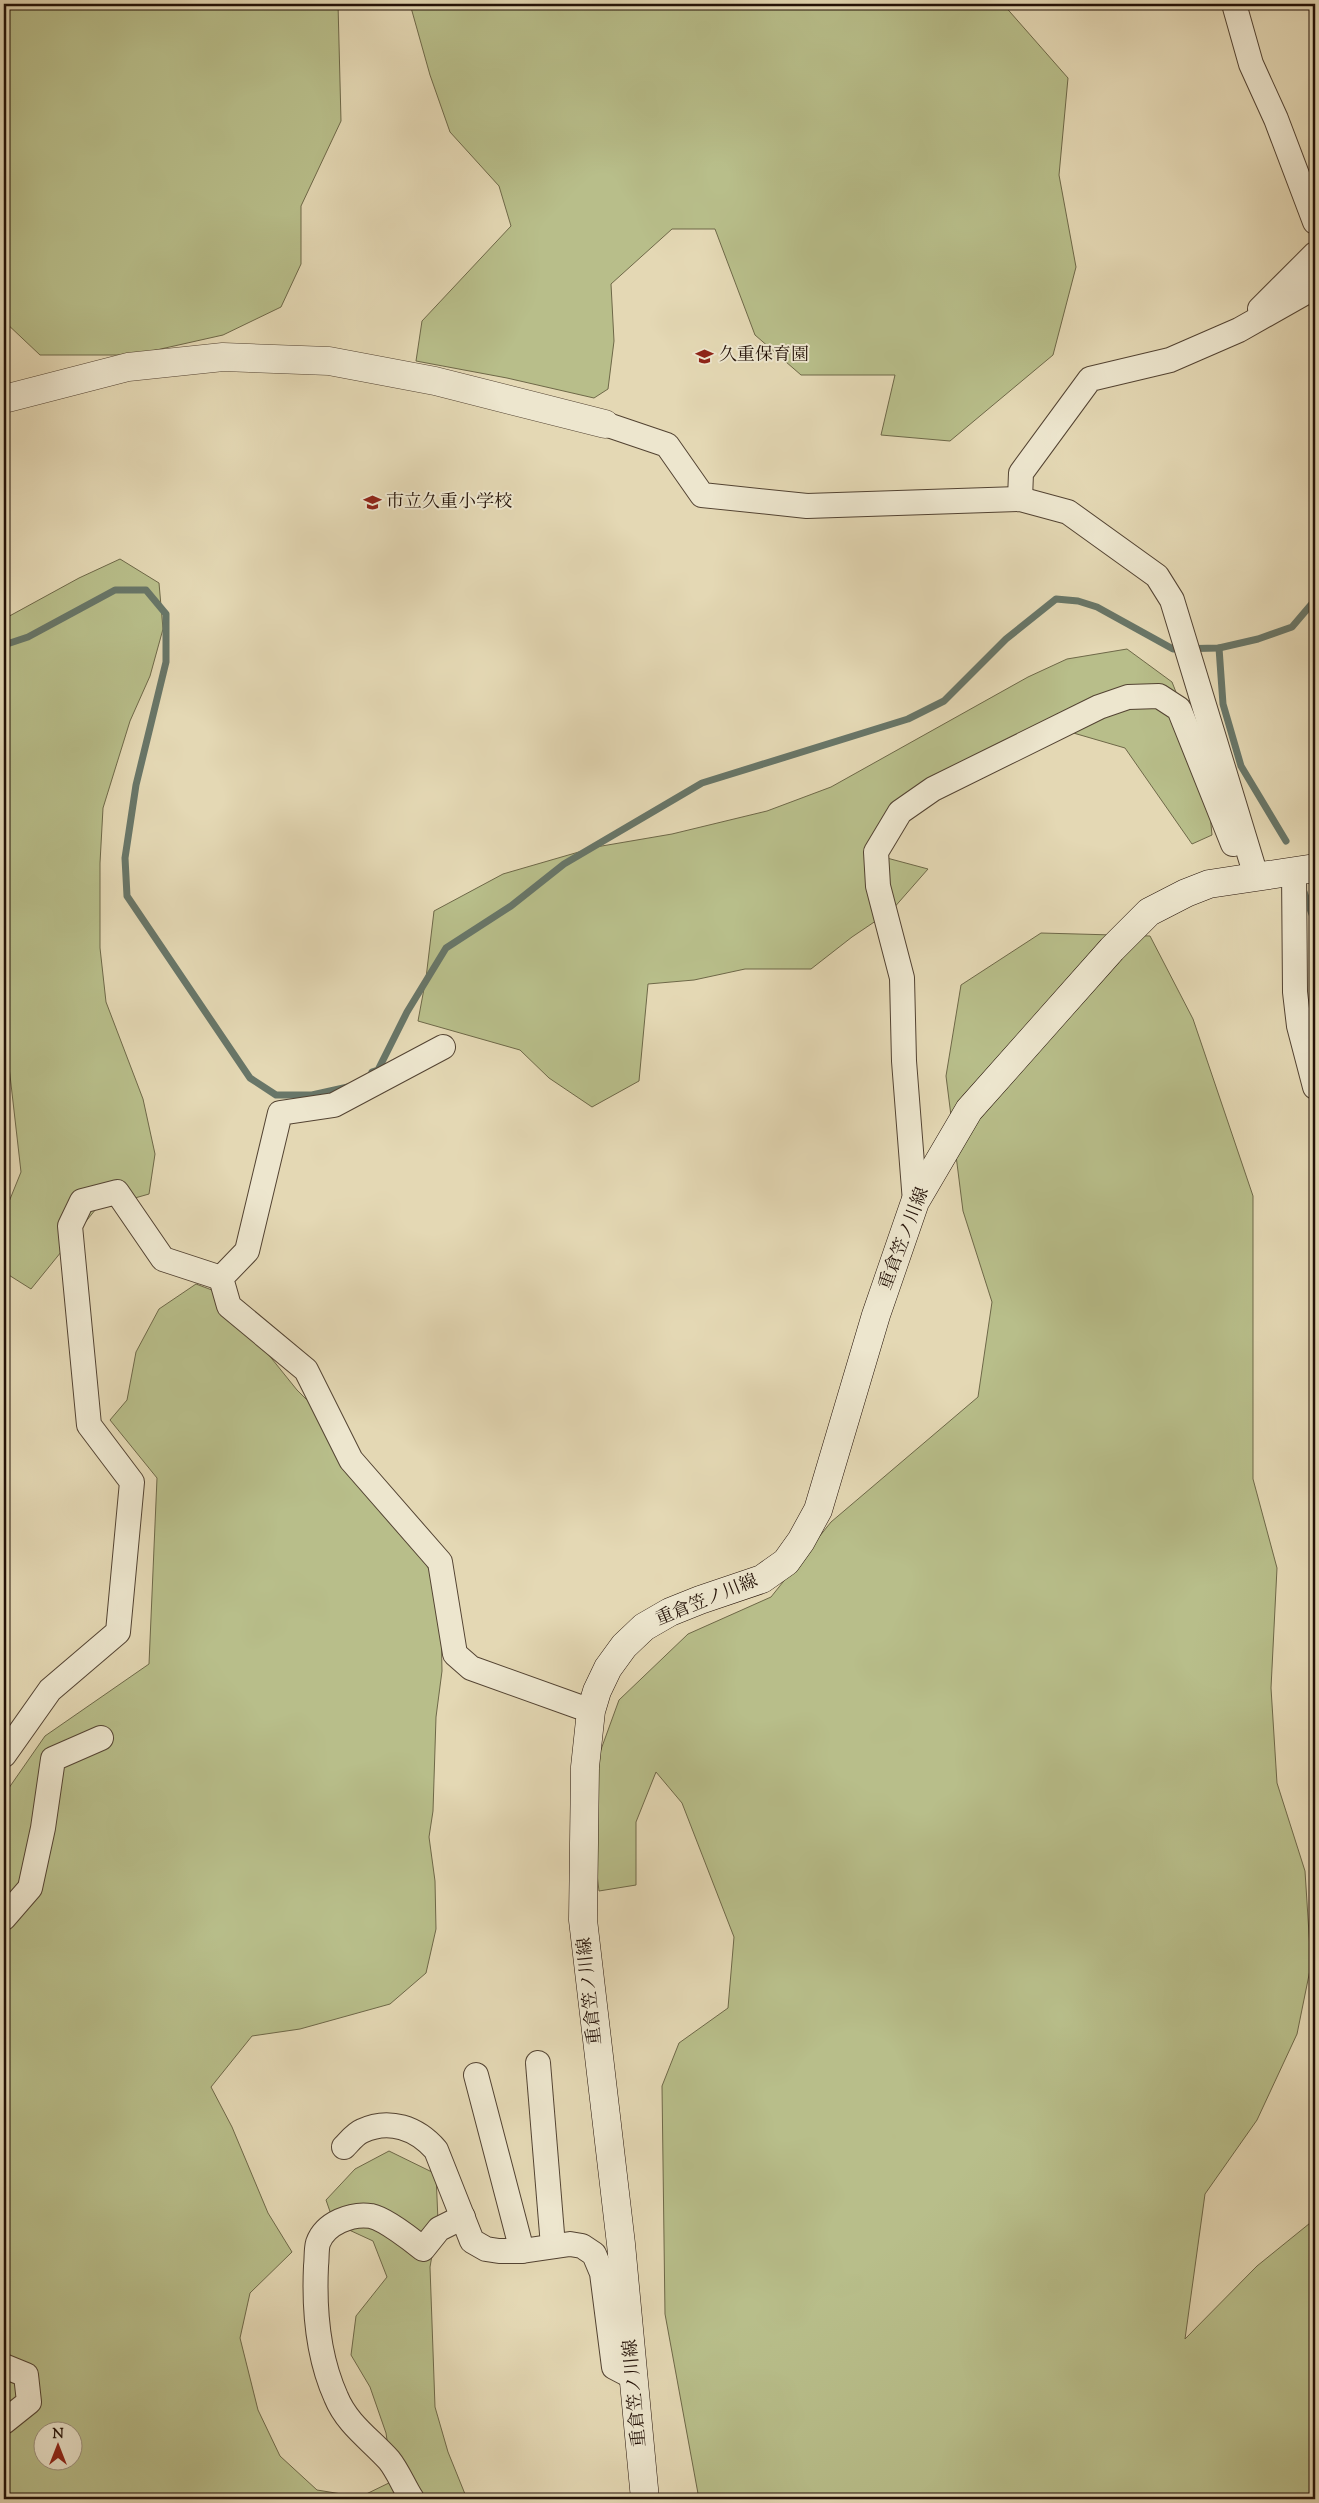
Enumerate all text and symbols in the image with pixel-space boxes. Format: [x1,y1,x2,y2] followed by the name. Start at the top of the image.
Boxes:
[719,343,809,369] place label: 久重保育園
[695,346,715,366] school or university icon: 久重保育園
[386,490,512,516] place label: 市立久重小学校
[362,493,382,513] school or university icon: 市立久重小学校
[874,1184,936,1294] street label: 重倉笠ノ川線
[652,1569,762,1633] street label: 重倉笠ノ川線
[572,1936,610,2046] street label: 重倉笠ノ川線
[618,2338,654,2448] street label: 重倉笠ノ川線
[32,2420,82,2470] north arrow
[52,2425,64,2445] text: N

